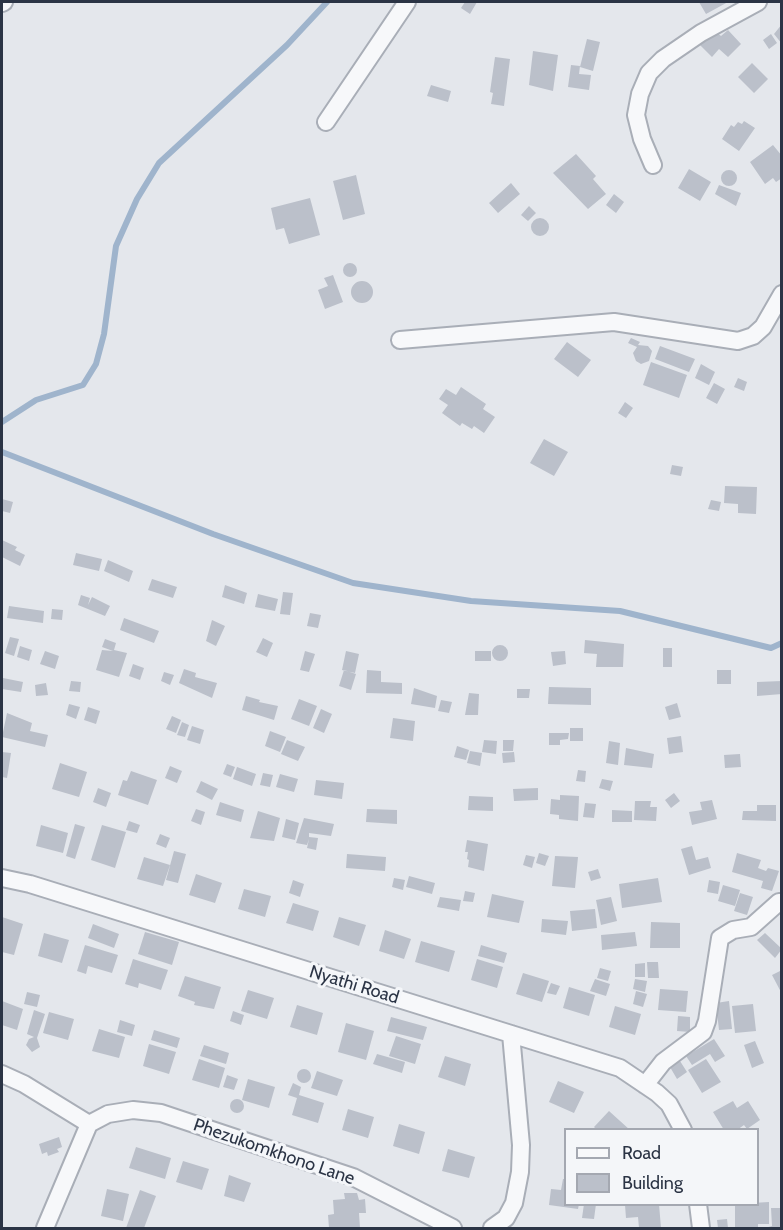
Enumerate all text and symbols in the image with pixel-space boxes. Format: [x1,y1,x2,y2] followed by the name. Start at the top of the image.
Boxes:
[307,961,401,1009] street label: Nyathi Road
[191,1114,357,1190] street label: Phezukomkhono Lane
[564,1128,759,1206] legend
[622,1142,661,1164] text: Road
[622,1172,683,1194] text: Building

